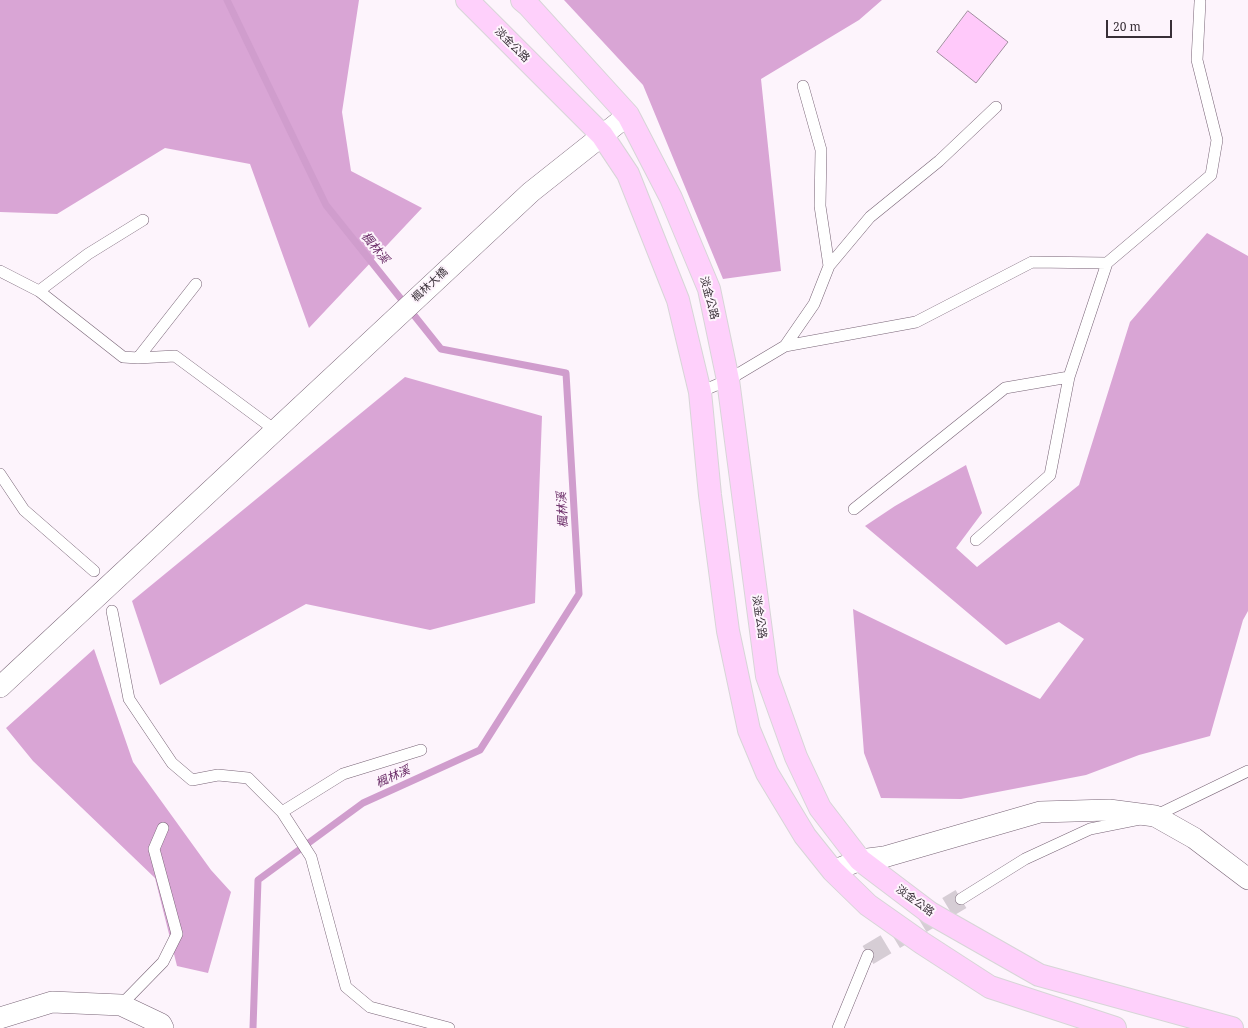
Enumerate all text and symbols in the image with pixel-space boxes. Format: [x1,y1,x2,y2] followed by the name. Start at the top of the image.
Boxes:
[1108,12,1174,38] scale bar
[1113,18,1141,35] text: 20 m
[492,25,532,65] street label: 淡金公路
[358,229,392,267] water label: 楓林溪
[409,265,451,305] street label: 楓林大橋
[697,275,721,321] street label: 淡金公路
[555,492,571,528] water label: 楓林溪
[749,594,769,640] street label: 淡金公路
[374,763,412,791] water label: 楓林溪
[893,883,937,919] street label: 淡金公路

